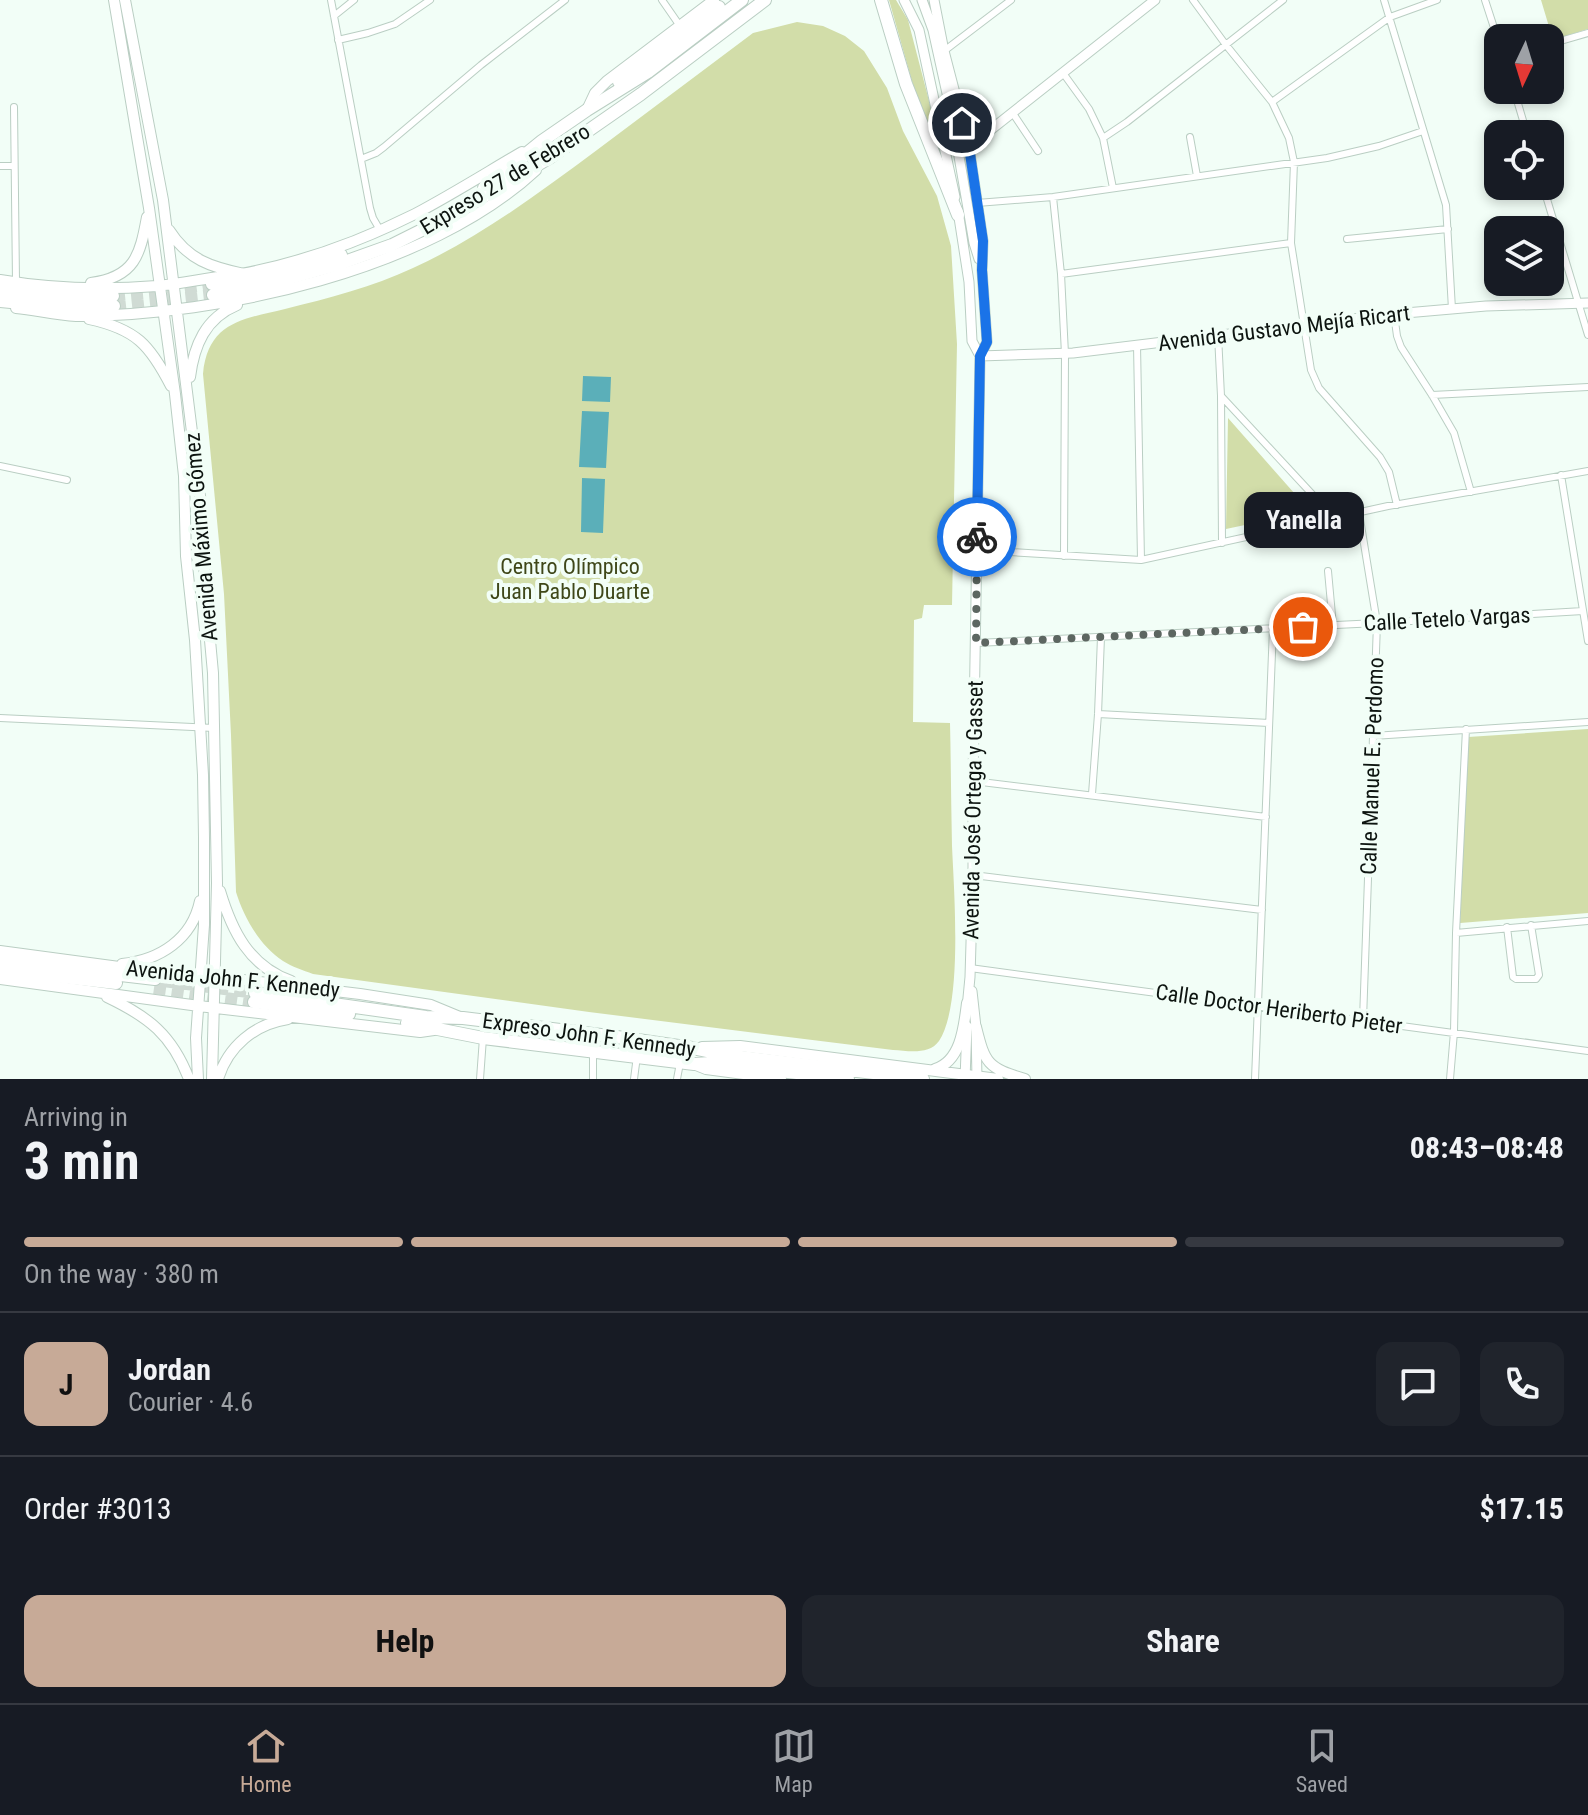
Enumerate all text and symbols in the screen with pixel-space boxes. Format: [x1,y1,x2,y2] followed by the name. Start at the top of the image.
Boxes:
[1484,24,1564,104] north arrow
[1484,24,1564,296] map controls
[928,89,996,157] pin
[940,101,984,145] icon: home
[416,119,594,239] street label: Expreso 27 de Febrero
[1484,120,1564,200] button: locate
[1484,216,1564,296] button: layers
[1157,300,1411,356] street label: Avenida Gustavo Mejía Ricart
[179,432,223,642] street label: Avenida Máximo Gómez
[1243,491,1363,547] callout: Yanella
[937,497,1017,577] courier
[1266,505,1342,535] text: Yanella
[955,515,999,559] icon: bike
[490,554,650,604] park label: Centro Olímpico Juan Pablo Duarte
[1269,593,1337,661] pin
[1363,602,1531,636] street label: Calle Tetelo Vargas
[1281,605,1325,649] icon: bag
[1356,657,1388,875] street label: Calle Manuel E. Perdomo
[958,680,988,940] street label: Avenida José Ortega y Gasset
[125,955,341,1003] street label: Avenida John F. Kennedy
[1154,979,1404,1039] street label: Calle Doctor Heriberto Pieter
[481,1008,697,1062] street label: Expreso John F. Kennedy
[24,1102,128,1132] text: Arriving in
[1410,1130,1564,1165] text: 08:43–08:48
[24,1131,140,1192] text: 3 min
[24,1259,219,1289] text: On the way · 380 m
[1376,1342,1460,1426] button: chat
[1480,1342,1564,1426] button: phone
[128,1352,211,1387] text: Jordan
[59,1367,73,1402] text: J
[128,1387,253,1417] text: Courier · 4.6
[24,1491,172,1526] text: Order #3013
[1479,1491,1564,1526] text: $17.15
[24,1595,786,1687] button: Help
[802,1595,1564,1687] button: Share
[240,1724,292,1797] tab: Home
[772,1724,816,1797] tab: Map
[1296,1724,1348,1797] tab: Saved

